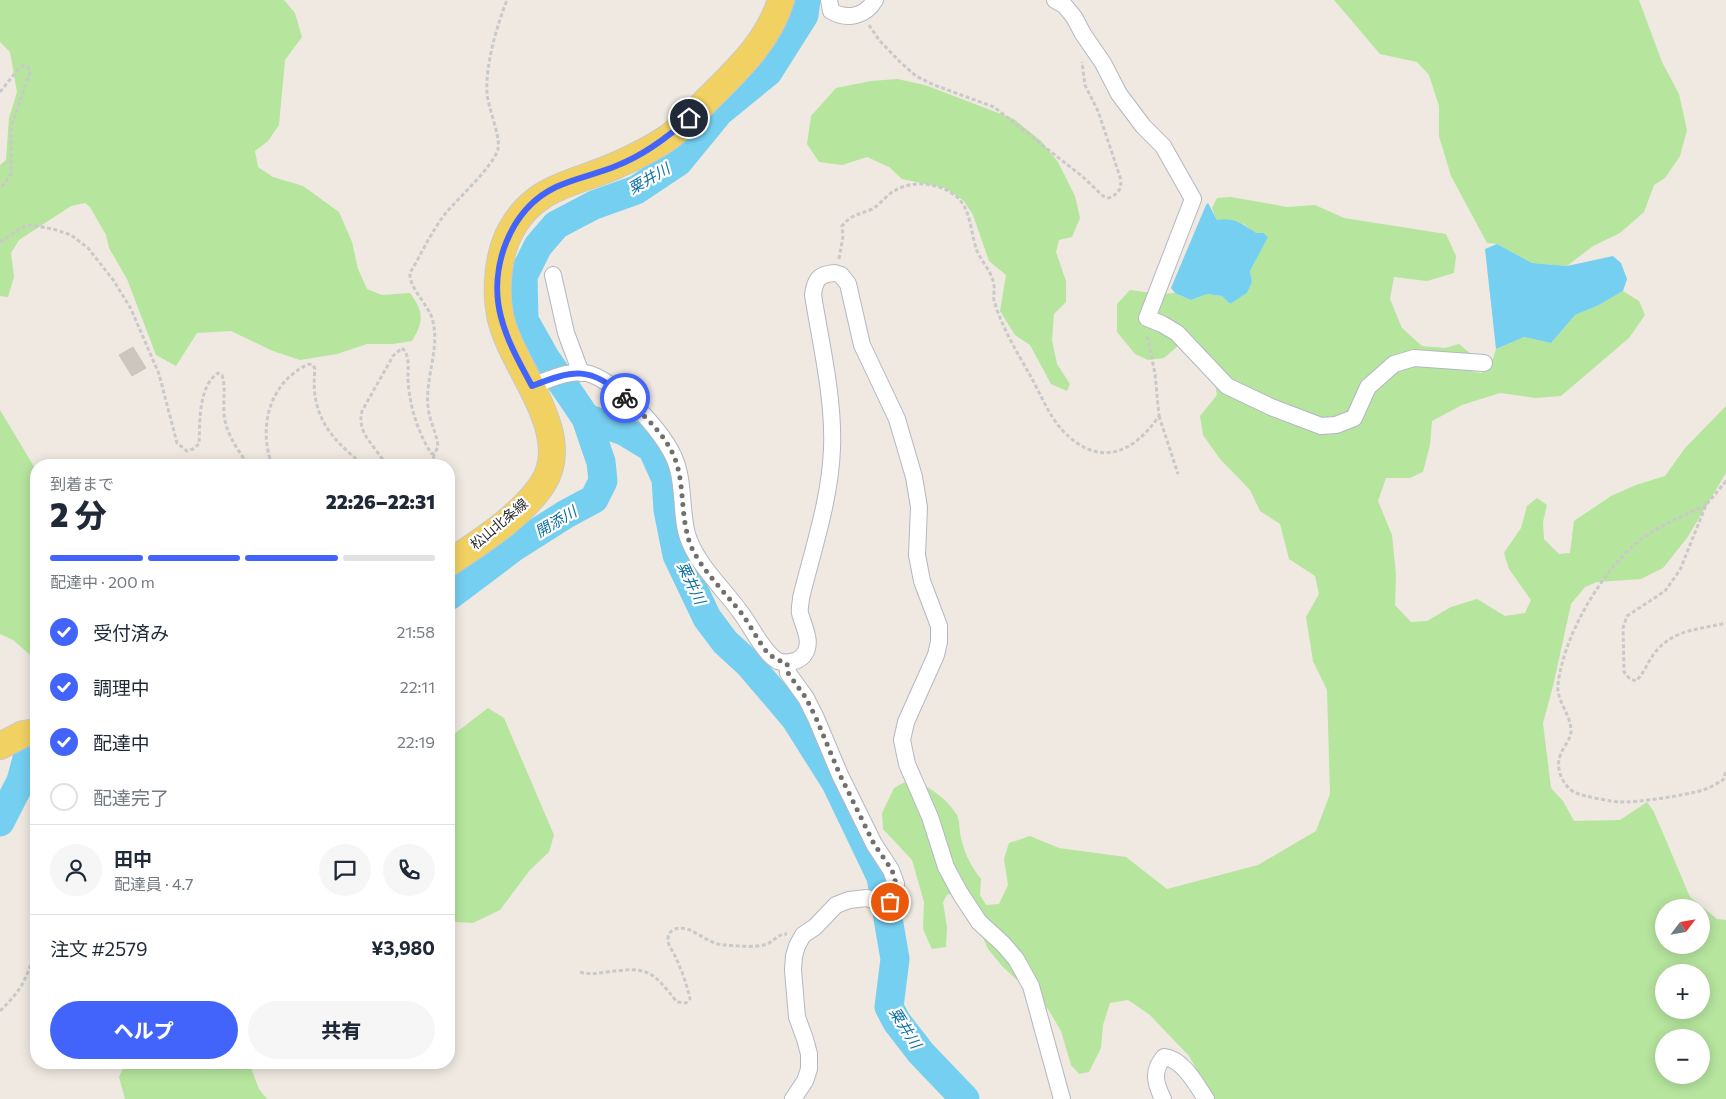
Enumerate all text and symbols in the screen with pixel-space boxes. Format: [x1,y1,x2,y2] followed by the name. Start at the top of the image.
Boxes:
[668,97,710,139] pin
[675,104,703,132] icon: home
[625,158,674,197] water label: 粟井川
[600,373,650,423] courier
[611,384,639,412] icon: bike
[50,474,114,493] text: 到着まで
[326,490,435,513] text: 22:26–22:31
[50,494,107,534] text: 2 分
[466,495,531,553] street label: 松山北条線
[532,501,581,540] water label: 開添川
[674,558,711,609] water label: 粟井川
[50,572,155,591] text: 配達中 · 200 m
[50,618,78,646] icon: check
[93,621,169,644] text: 受付済み
[397,622,435,641] text: 21:58
[50,673,78,701] icon: check
[93,676,150,699] text: 調理中
[400,677,435,696] text: 22:11
[50,728,78,756] icon: check
[93,731,150,754] text: 配達中
[397,732,435,751] text: 22:19
[93,786,169,809] text: 配達完了
[50,844,102,896] button: person
[319,844,371,896] button: chat
[383,844,435,896] button: phone
[114,847,152,870] text: 田中
[114,874,193,893] text: 配達員 · 4.7
[869,881,911,923] pin
[876,888,904,916] icon: bag
[1655,899,1710,954] north arrow
[1655,899,1710,1084] map controls
[371,936,435,959] text: ¥3,980
[50,937,148,960] text: 注文 #2579
[1655,964,1710,1019] button: +
[50,1001,238,1059] button: ヘルプ
[248,1001,435,1059] button: 共有
[886,1004,926,1053] water label: 粟井川
[1655,1029,1710,1084] button: −

